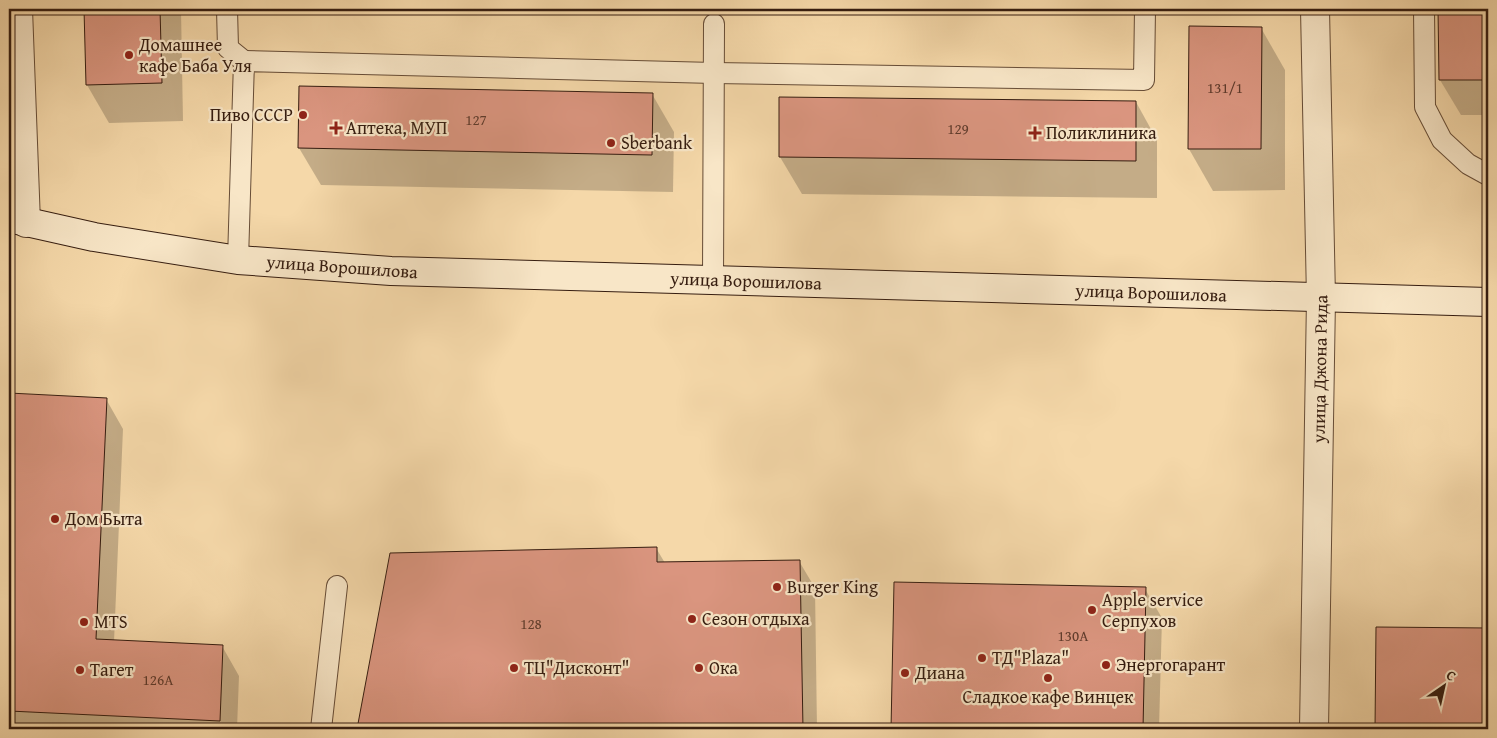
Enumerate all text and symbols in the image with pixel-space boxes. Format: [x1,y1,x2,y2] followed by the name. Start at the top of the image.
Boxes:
[138,31,252,79] place label: Домашнее кафе Баба Уля
[123,49,135,61] marker: Домашнее кафе Баба Уля
[1207,77,1243,98] house number: 131/1
[210,101,293,128] place label: Пиво СССР
[297,109,309,121] marker: Пиво СССР
[465,109,487,130] house number: 127
[346,114,448,141] place label: Аптека, МУП
[947,118,969,139] house number: 129
[1046,119,1157,146] place label: Поликлиника
[330,122,342,134] marker: Аптека, МУП
[1028,126,1042,140] marker: Поликлиника
[621,129,693,156] place label: Sberbank
[605,137,617,149] marker: Sberbank
[264,248,419,285] street label: улица Ворошилова
[669,264,823,297] street label: улица Ворошилова
[1074,276,1228,309] street label: улица Ворошилова
[1305,294,1334,444] street label: улица Джона Рида
[64,505,143,532] place label: Дом Быта
[49,513,61,525] marker: Дом Быта
[787,573,878,600] place label: Burger King
[771,581,783,593] marker: Burger King
[1102,586,1203,634] place label: Apple service Серпухов
[1086,604,1098,616] marker: Apple service Серпухов
[702,605,810,632] place label: Сезон отдыха
[94,608,128,635] place label: MTS
[520,613,542,634] house number: 128
[686,613,698,625] marker: Сезон отдыха
[78,616,90,628] marker: MTS
[1058,625,1088,646] house number: 130А
[992,644,1069,671] place label: ТД"Plaza"
[1116,651,1226,678] place label: Энергогарант
[976,652,988,664] marker: ТД"Plaza"
[524,654,629,681] place label: ТЦ"Дисконт"
[709,654,738,681] place label: Ока
[90,656,134,683] place label: Тагет
[914,659,965,686] place label: Диана
[1100,659,1112,671] marker: Энергогарант
[1420,660,1470,710] north arrow
[508,662,520,674] marker: ТЦ"Дисконт"
[693,662,705,674] marker: Ока
[74,664,86,676] marker: Тагет
[1442,665,1460,686] text: С
[899,667,911,679] marker: Диана
[143,669,173,690] house number: 126А
[1042,672,1054,684] marker: Сладкое кафе Винцек
[963,683,1134,710] place label: Сладкое кафе Винцек

